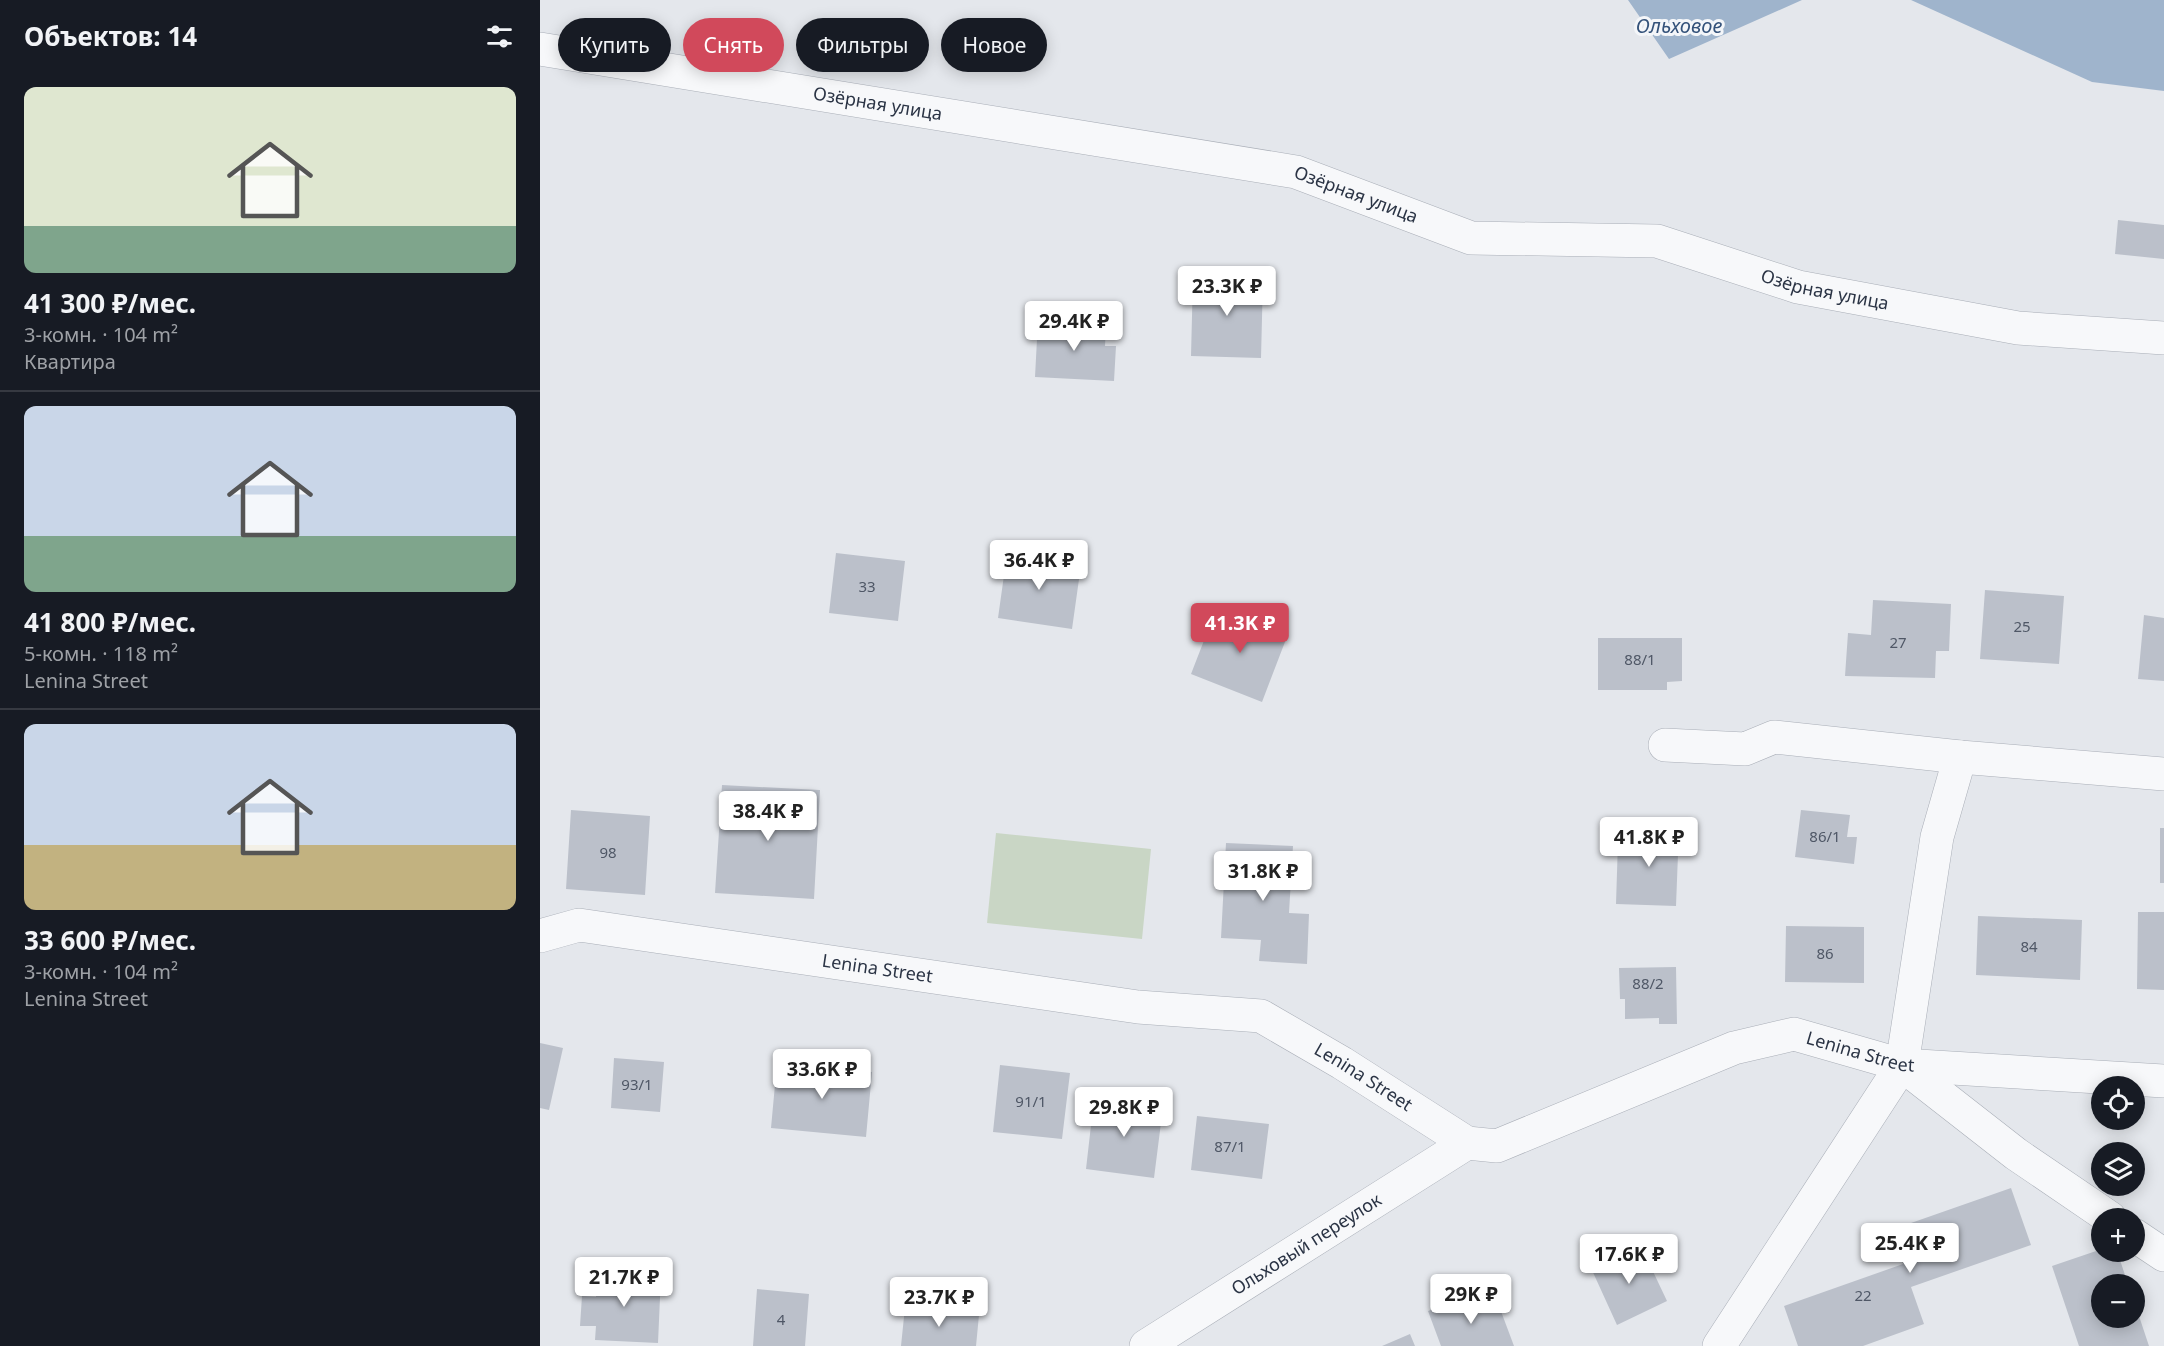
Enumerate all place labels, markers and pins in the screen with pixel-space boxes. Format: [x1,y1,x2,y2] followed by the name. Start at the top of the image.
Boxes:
[1172,266,1282,317] pin: 23.3K ₽
[1019,301,1129,352] pin: 29.4K ₽
[984,540,1094,591] pin: 36.4K ₽
[1185,603,1295,654] pin: 41.3K ₽
[713,791,823,842] pin: 38.4K ₽
[1594,817,1704,868] pin: 41.8K ₽
[1208,851,1318,902] pin: 31.8K ₽
[767,1049,877,1100] pin: 33.6K ₽
[1069,1087,1179,1138] pin: 29.8K ₽
[1855,1223,1965,1274] pin: 25.4K ₽
[1574,1234,1684,1285] pin: 17.6K ₽
[569,1257,679,1308] pin: 21.7K ₽
[1429,1274,1513,1325] pin: 29K ₽
[884,1277,994,1328] pin: 23.7K ₽

